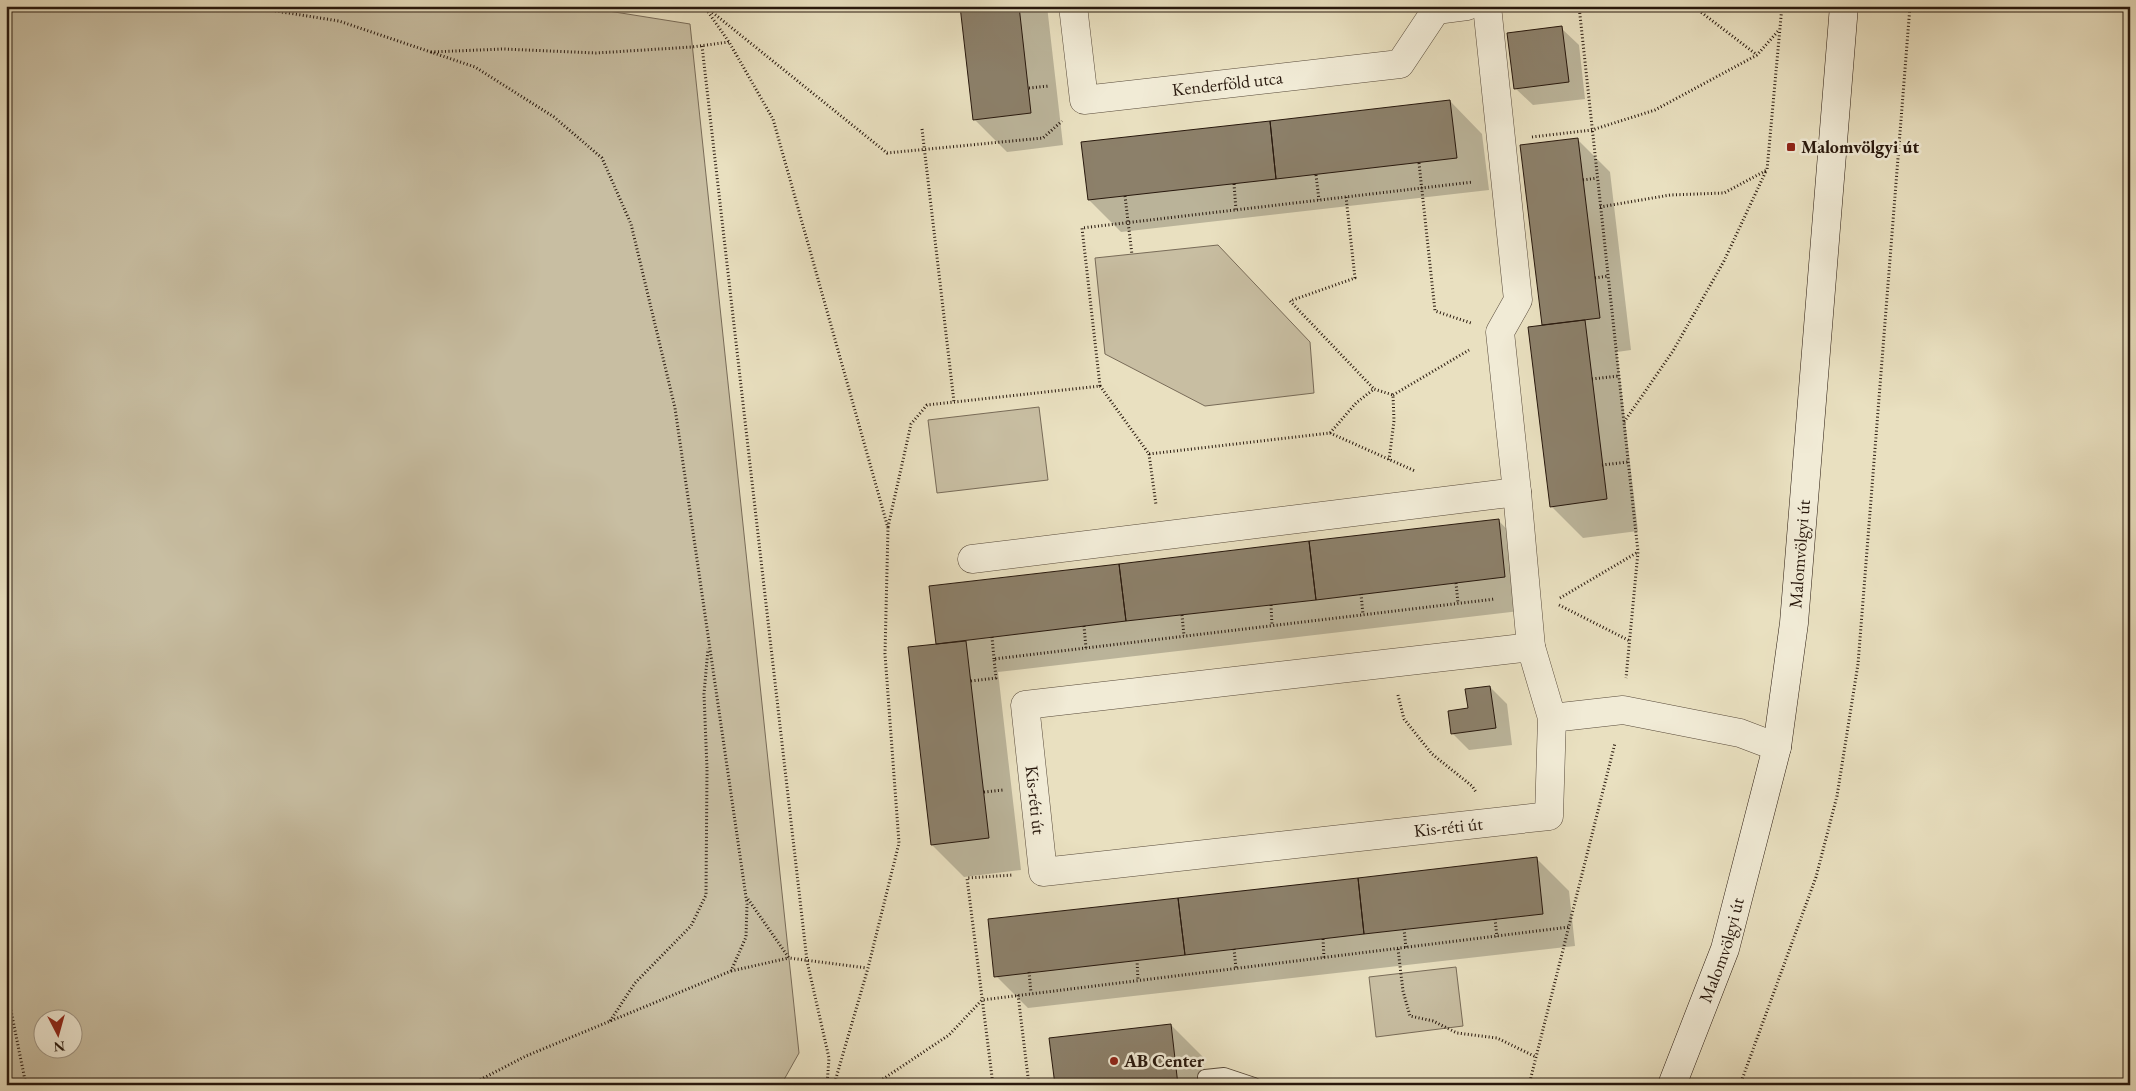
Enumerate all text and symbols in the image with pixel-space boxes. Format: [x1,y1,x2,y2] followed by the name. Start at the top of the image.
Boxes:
[1171,65,1285,101] street label: Kenderföld utca
[1801,135,1919,158] place label: Malomvölgyi út
[1785,141,1797,153] marker: Malomvölgyi út
[1783,498,1815,609] street label: Malomvölgyi út
[1021,764,1051,836] street label: Kis-réti út
[1412,811,1484,842] street label: Kis-réti út
[1693,895,1749,1006] street label: Malomvölgyi út
[32,1008,82,1058] north arrow
[52,1037,66,1057] text: N
[1123,1049,1205,1072] place label: AB Center
[1108,1055,1120,1067] marker: AB Center

